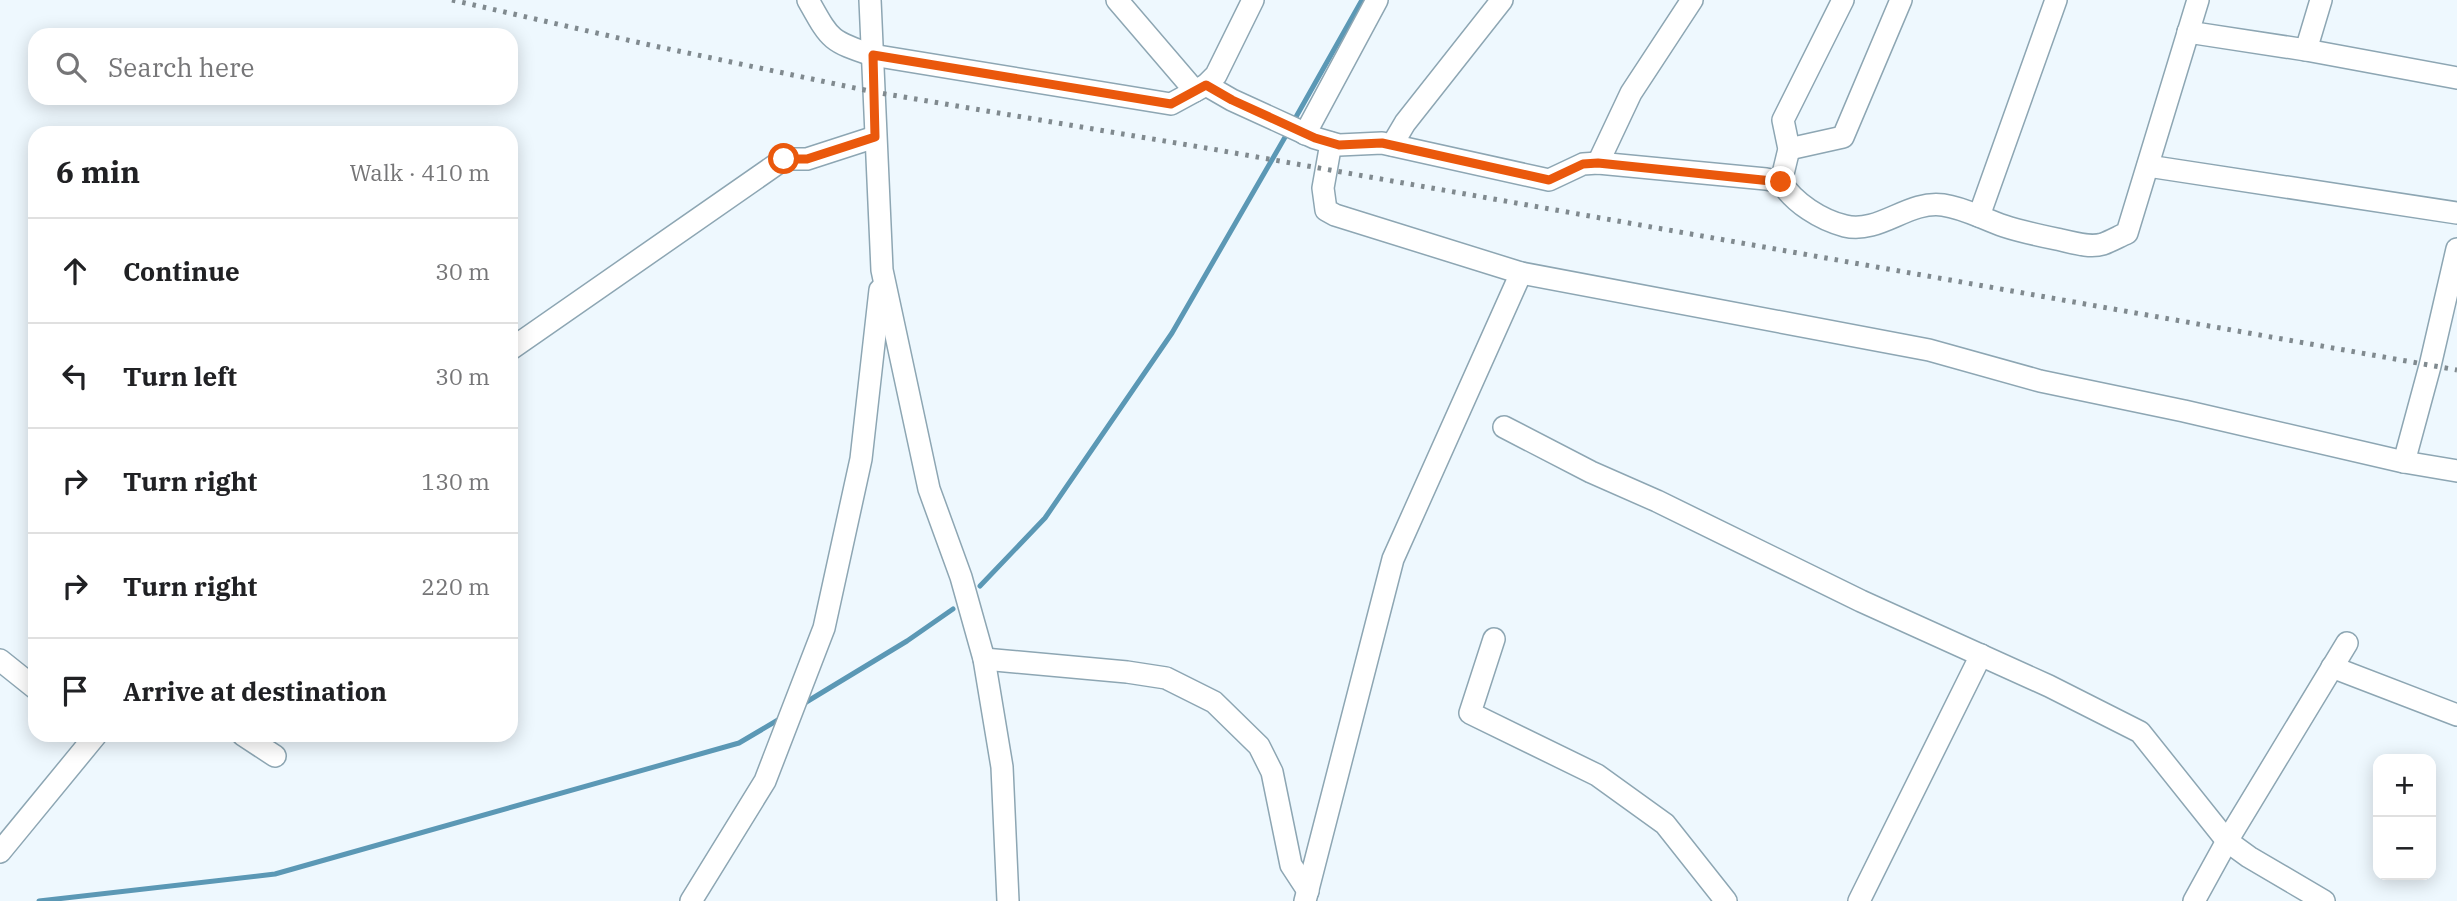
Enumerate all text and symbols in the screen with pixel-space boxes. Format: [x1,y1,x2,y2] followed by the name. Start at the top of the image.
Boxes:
[28,28,518,105] search box
[52,48,90,86] icon: search
[108,50,254,84] text: Search here
[768,143,799,174] route start
[56,152,140,191] text: 6 min
[349,157,490,187] text: Walk · 410 m
[1765,166,1796,197] route end
[56,252,94,290] icon: ahead
[123,254,240,288] text: Continue
[435,256,490,286] text: 30 m
[56,357,94,395] icon: left
[123,359,237,393] text: Turn left
[435,361,490,391] text: 30 m
[56,462,94,500] icon: right
[123,464,257,498] text: Turn right
[421,466,490,496] text: 130 m
[56,567,94,605] icon: right
[123,569,257,603] text: Turn right
[421,571,490,601] text: 220 m
[56,672,94,710] icon: arrive
[123,674,387,708] text: Arrive at destination
[2373,754,2436,880] map controls
[2373,754,2436,817] button: +
[2373,817,2436,880] button: −

